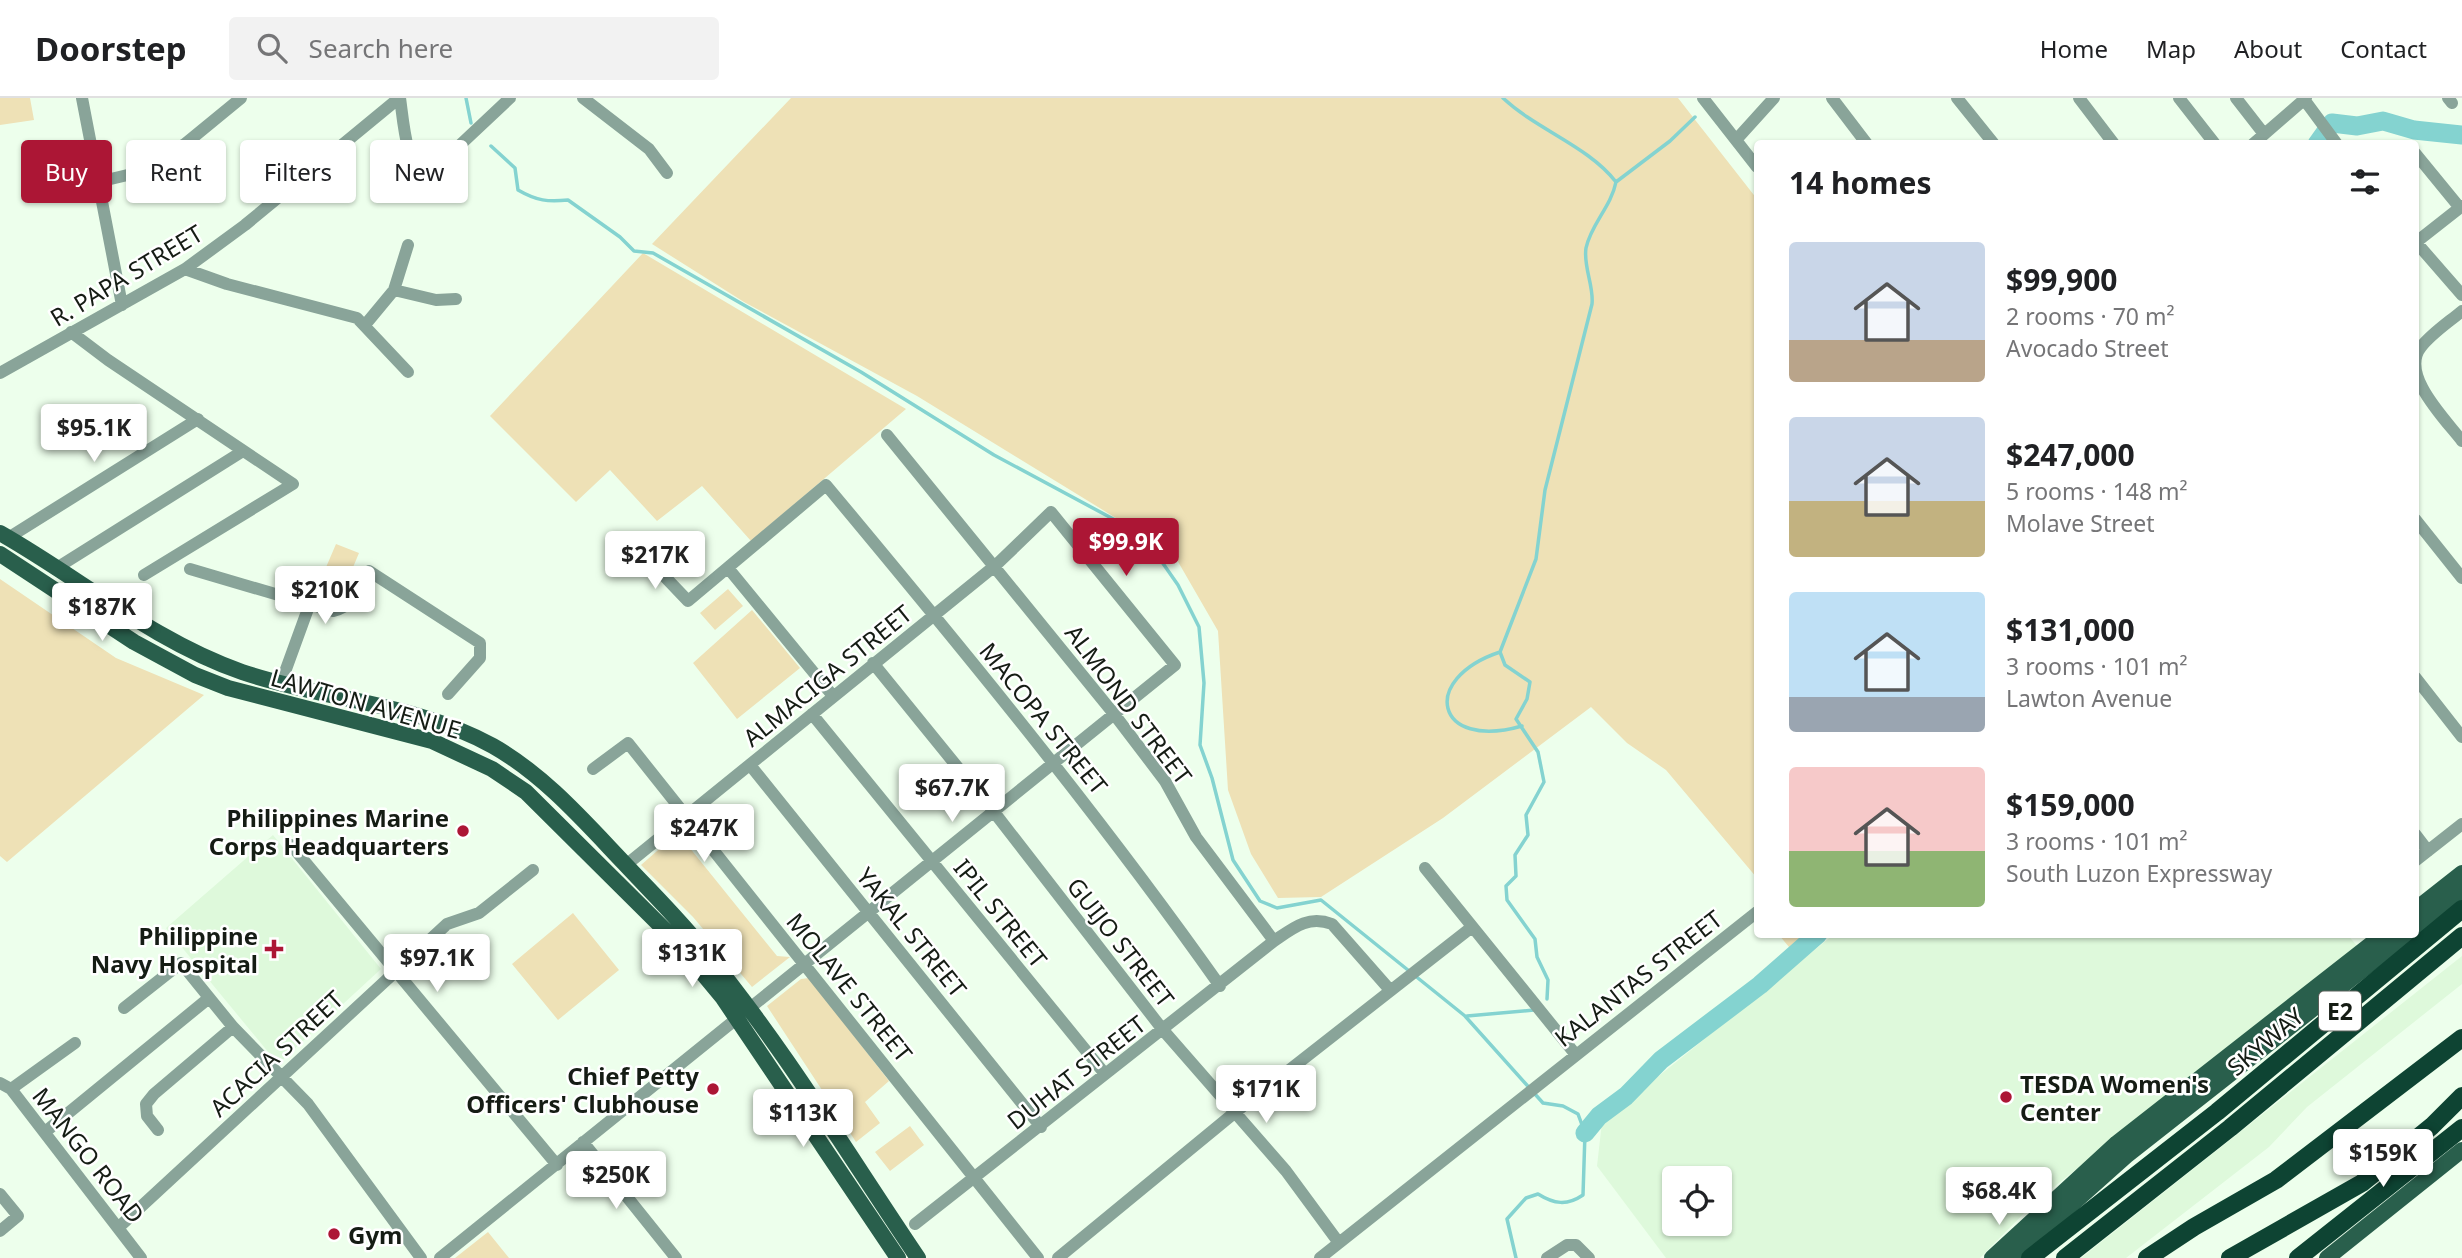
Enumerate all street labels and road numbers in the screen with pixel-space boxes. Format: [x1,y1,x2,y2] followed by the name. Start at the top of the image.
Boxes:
[44,216,209,334] street label: R. PAPA STREET
[736,596,919,753] street label: ALMACIGA STREET
[1058,617,1200,791] street label: ALMOND STREET
[973,635,1116,801] street label: MACOPA STREET
[267,660,465,746] street label: LAWTON AVENUE
[947,852,1055,975] street label: IPIL STREET
[849,860,975,1004] street label: YAKAL STREET
[1060,870,1182,1014] street label: GUIJO STREET
[1547,902,1729,1054] street label: KALANTAS STREET
[780,906,921,1069] street label: MOLAVE STREET
[202,982,350,1123] street label: ACACIA STREET
[2319,991,2361,1030] road number: E2
[2220,999,2311,1083] street label: SKYWAY
[1000,1007,1153,1137] street label: DUHAT STREET
[26,1080,152,1230] street label: MANGO ROAD

